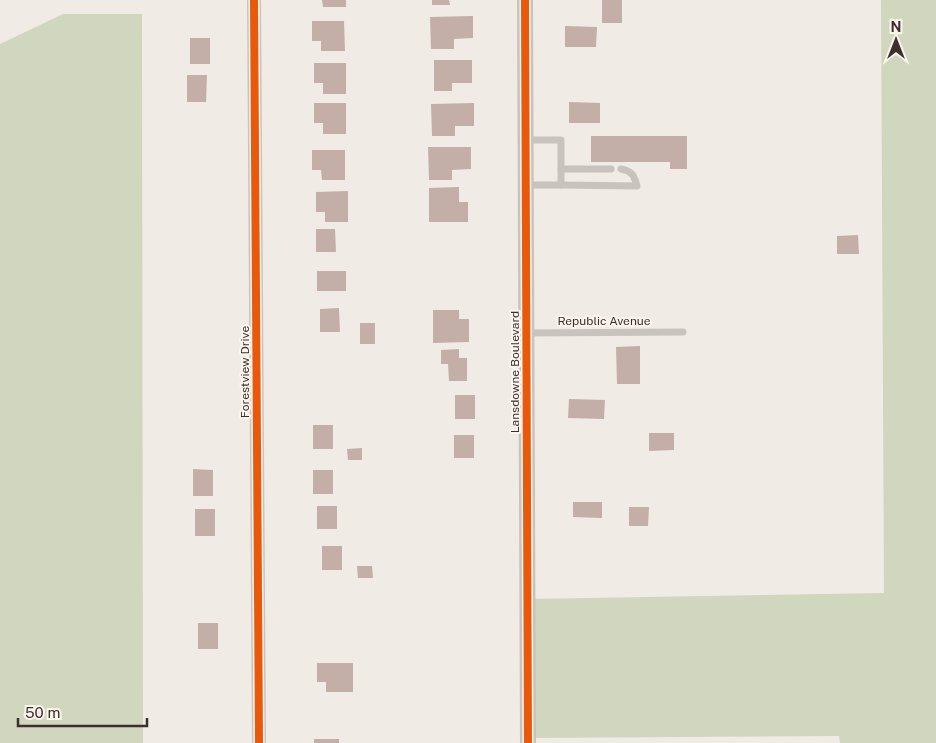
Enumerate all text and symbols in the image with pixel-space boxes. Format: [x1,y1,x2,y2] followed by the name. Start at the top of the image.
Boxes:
[871,15,921,65] north arrow
[891,19,901,35] text: N
[508,311,522,433] street label: Lansdowne Boulevard
[557,314,651,328] street label: Republic Avenue
[238,326,252,418] street label: Forestview Drive
[18,696,146,728] scale bar
[25,704,60,721] text: 50 m

